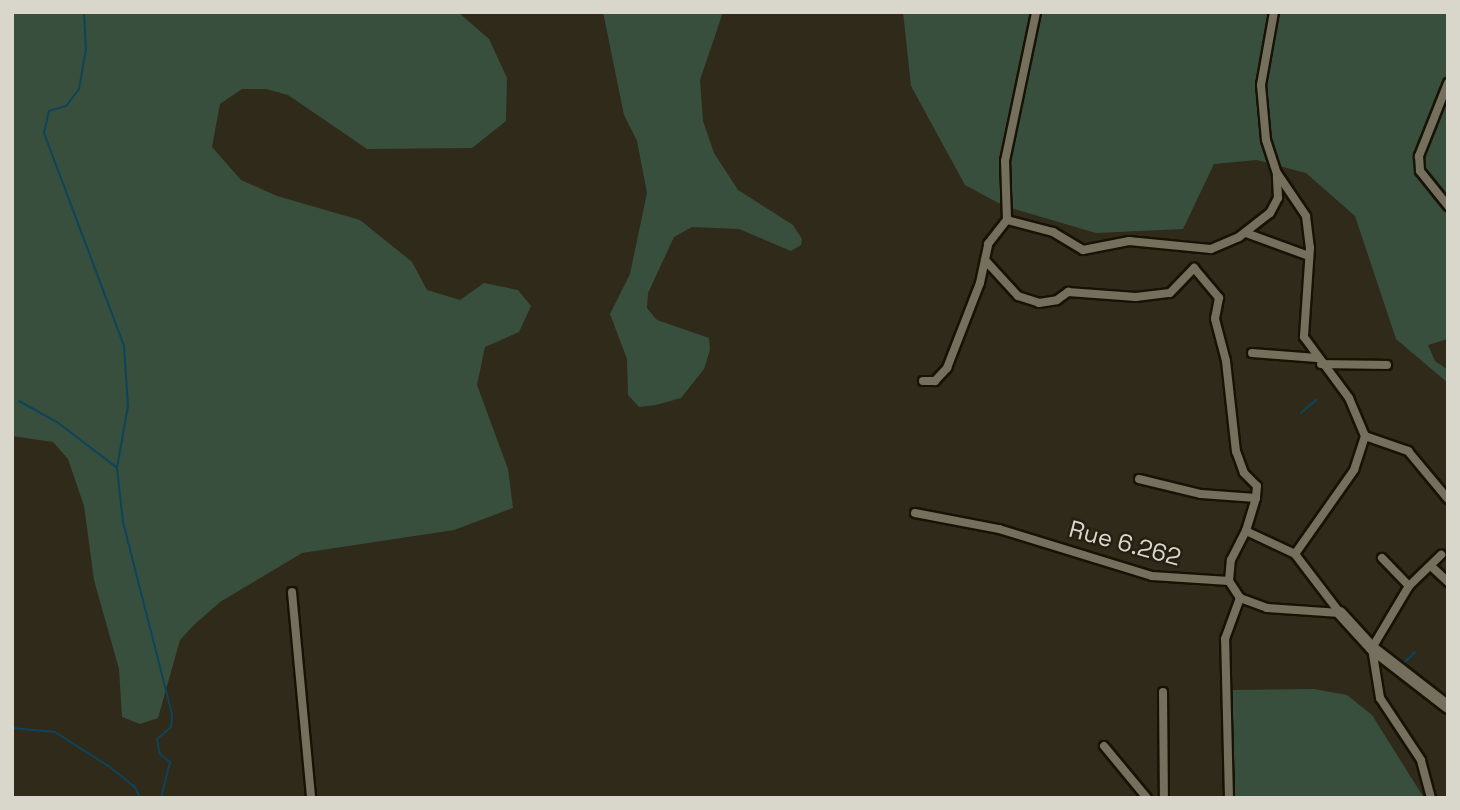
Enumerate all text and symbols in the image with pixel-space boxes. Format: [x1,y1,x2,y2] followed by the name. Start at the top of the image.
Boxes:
[1066,514,1184,572] street label: Rue 6.262

